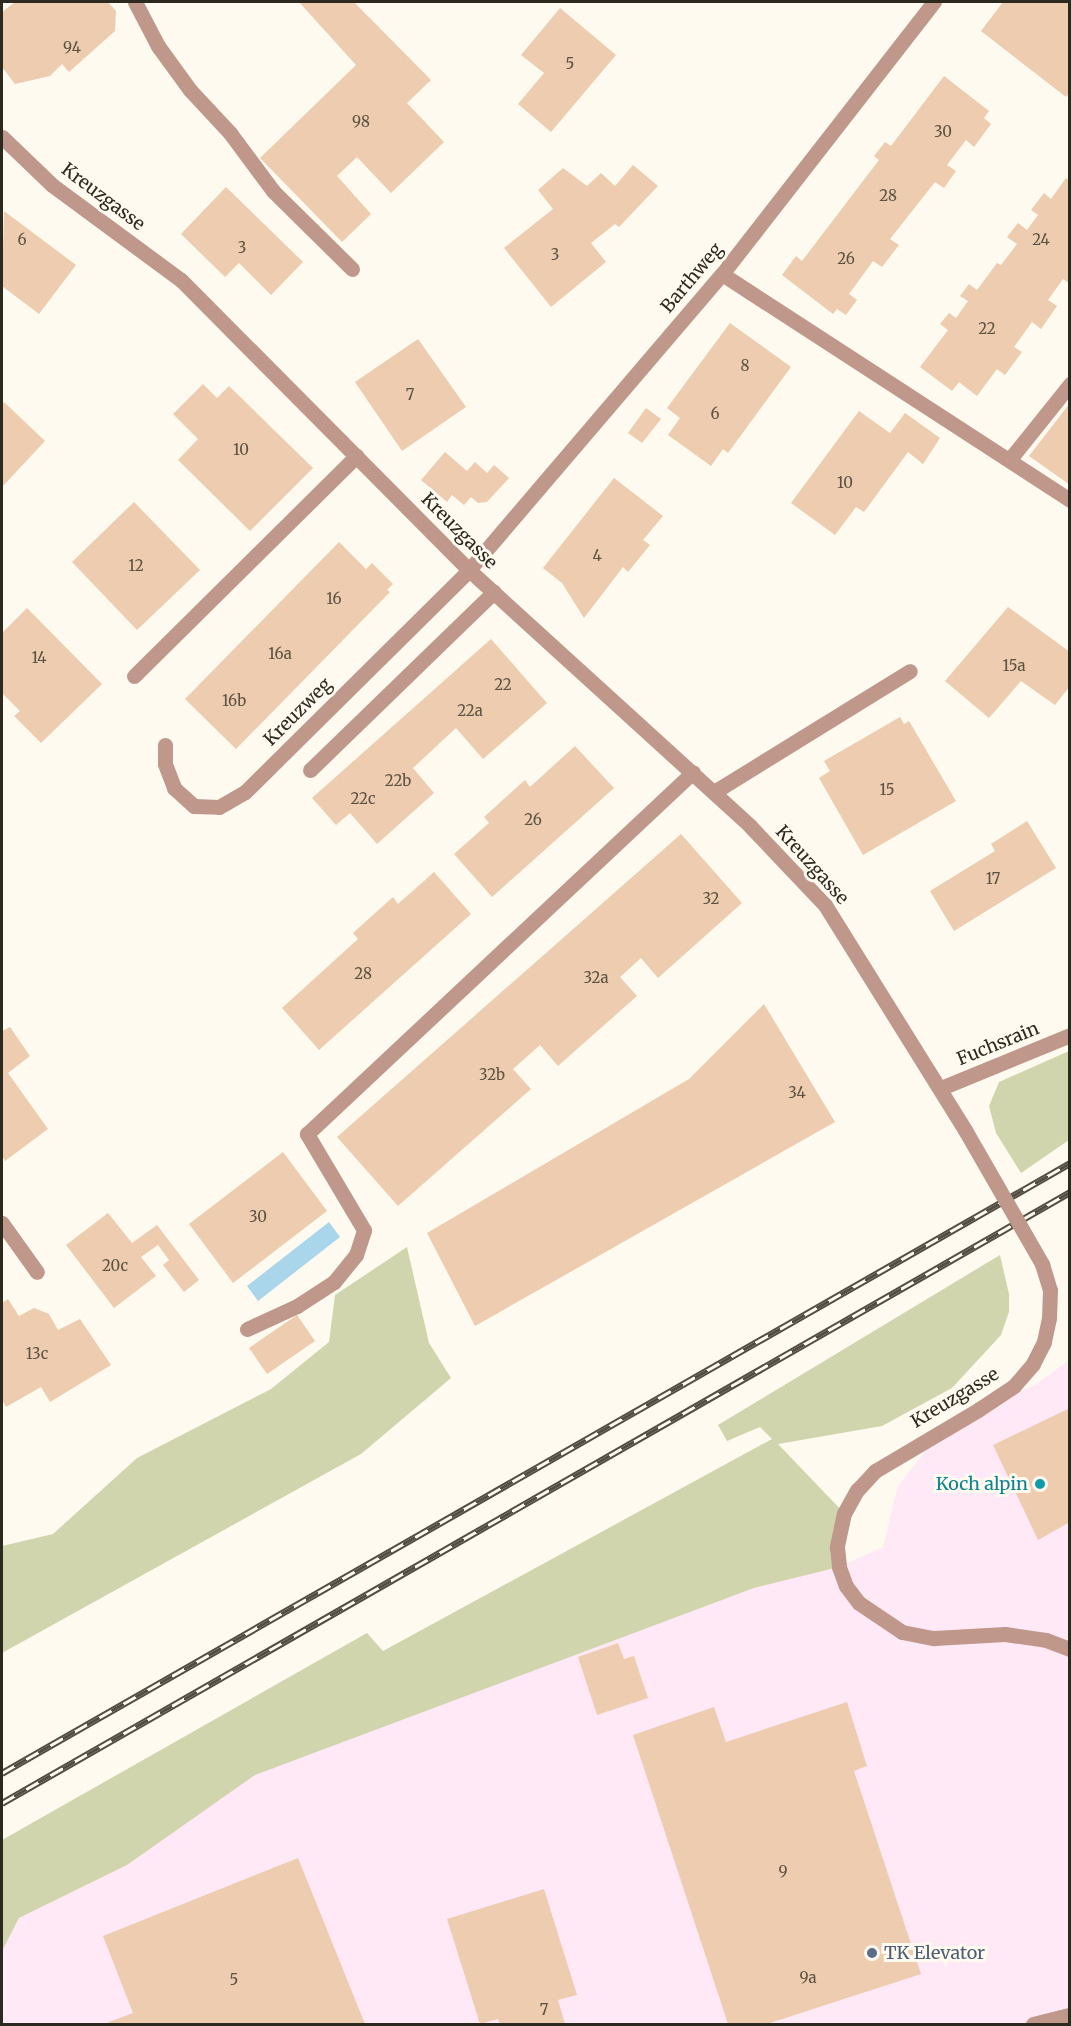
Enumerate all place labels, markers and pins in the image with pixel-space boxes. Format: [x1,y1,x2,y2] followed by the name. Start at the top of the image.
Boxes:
[936,1473,1028,1495] place label: Koch alpin
[1033,1477,1047,1491] marker: Koch alpin
[884,1942,985,1964] place label: TK Elevator
[865,1946,879,1960] marker: TK Elevator

